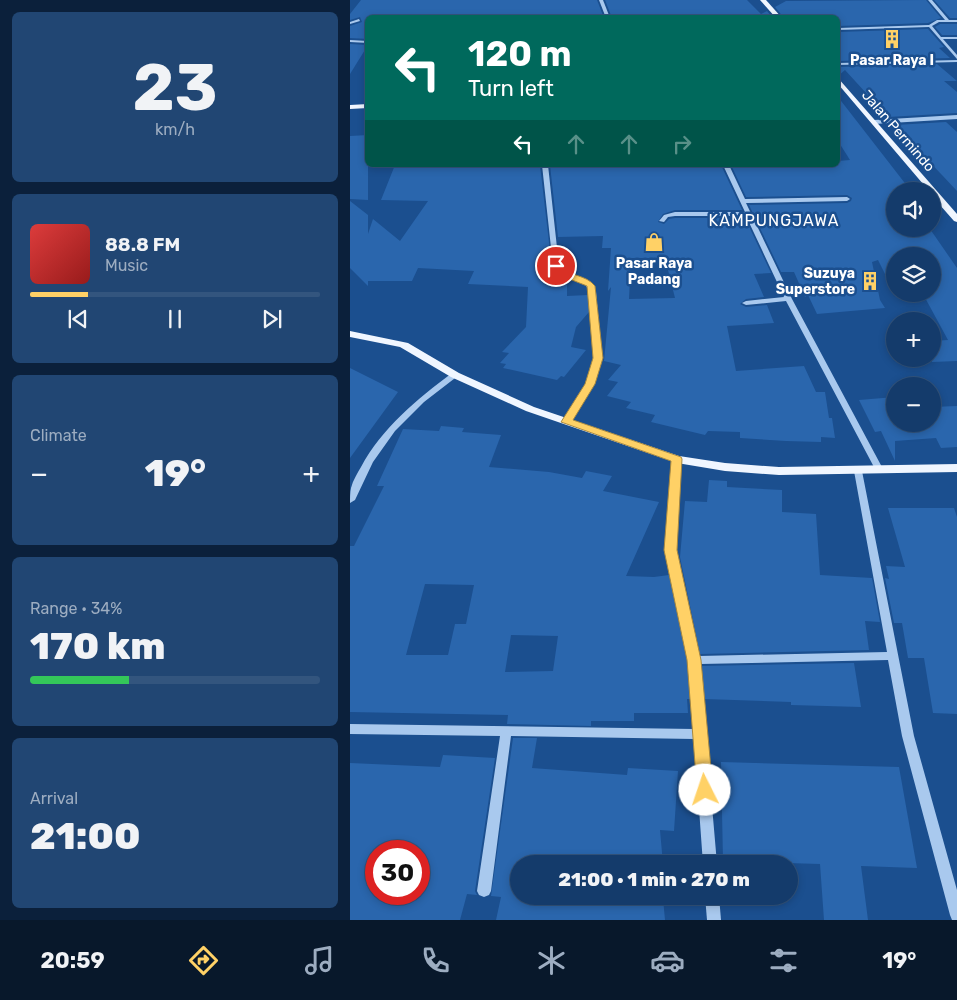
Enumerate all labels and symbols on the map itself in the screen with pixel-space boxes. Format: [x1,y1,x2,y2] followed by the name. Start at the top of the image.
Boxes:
[881,28,903,50] building icon: Pasar Raya I
[850,52,934,69] place label: Pasar Raya I
[858,87,938,175] street label: Jalan Permindo
[709,211,839,230] district label: KAMPUNGJAWA
[643,231,665,253] shop icon: Pasar Raya Padang
[535,245,577,287] pin
[616,255,692,288] place label: Pasar Raya Padang
[776,265,855,298] place label: Suzuya Superstore
[859,270,881,292] building icon: Suzuya Superstore
[678,763,730,815] position arrow
[365,840,430,905] speed limit sign: 30

